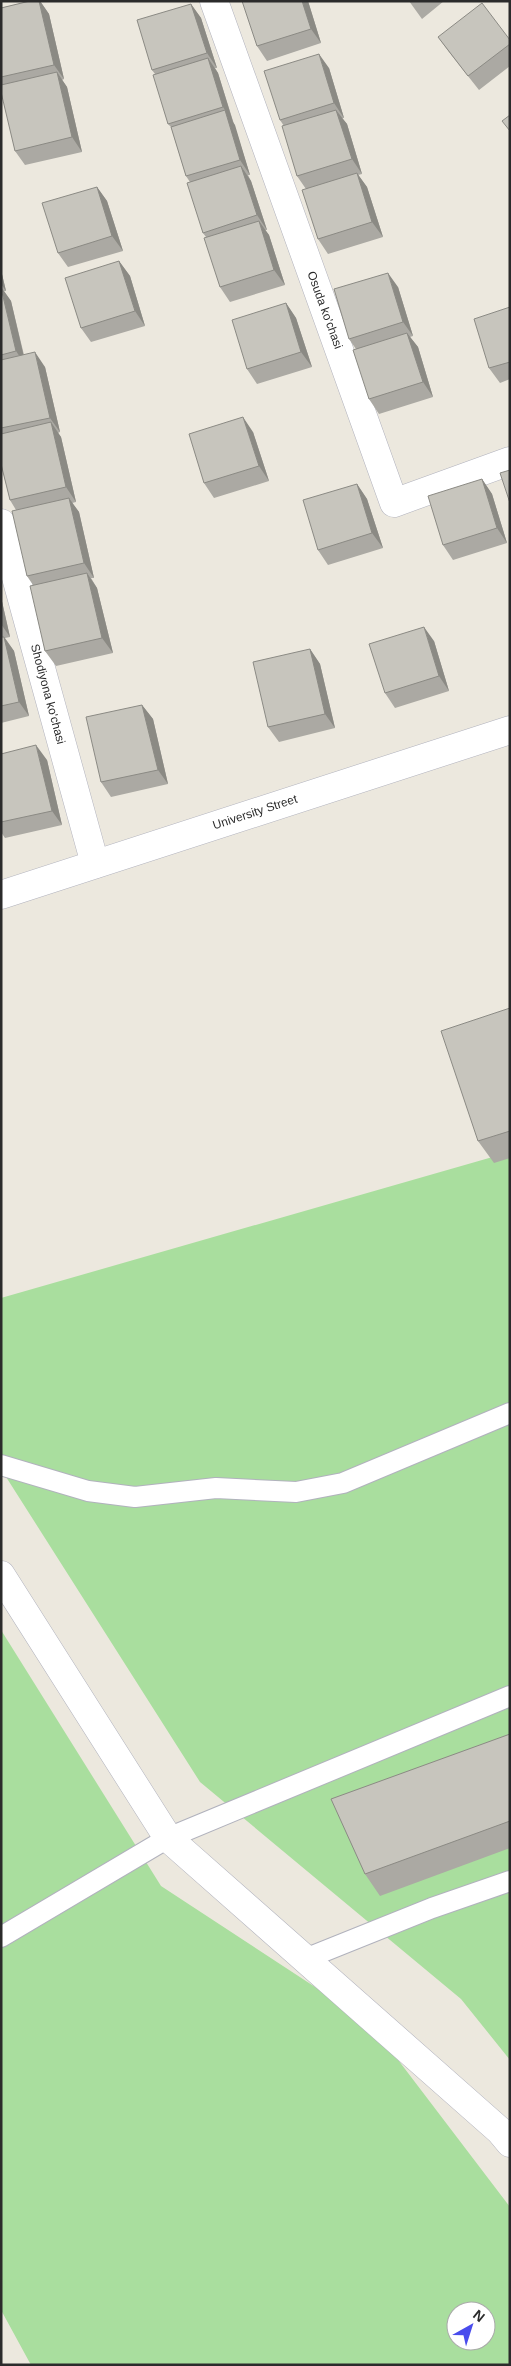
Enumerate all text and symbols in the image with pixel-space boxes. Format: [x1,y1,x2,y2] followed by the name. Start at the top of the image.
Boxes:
[304,269,346,351] street label: Osuda ko'chasi
[28,642,68,746] street label: Shodiyona ko'chasi
[211,792,300,832] street label: University Street
[446,2301,496,2351] north arrow
[470,2306,488,2325] text: N

